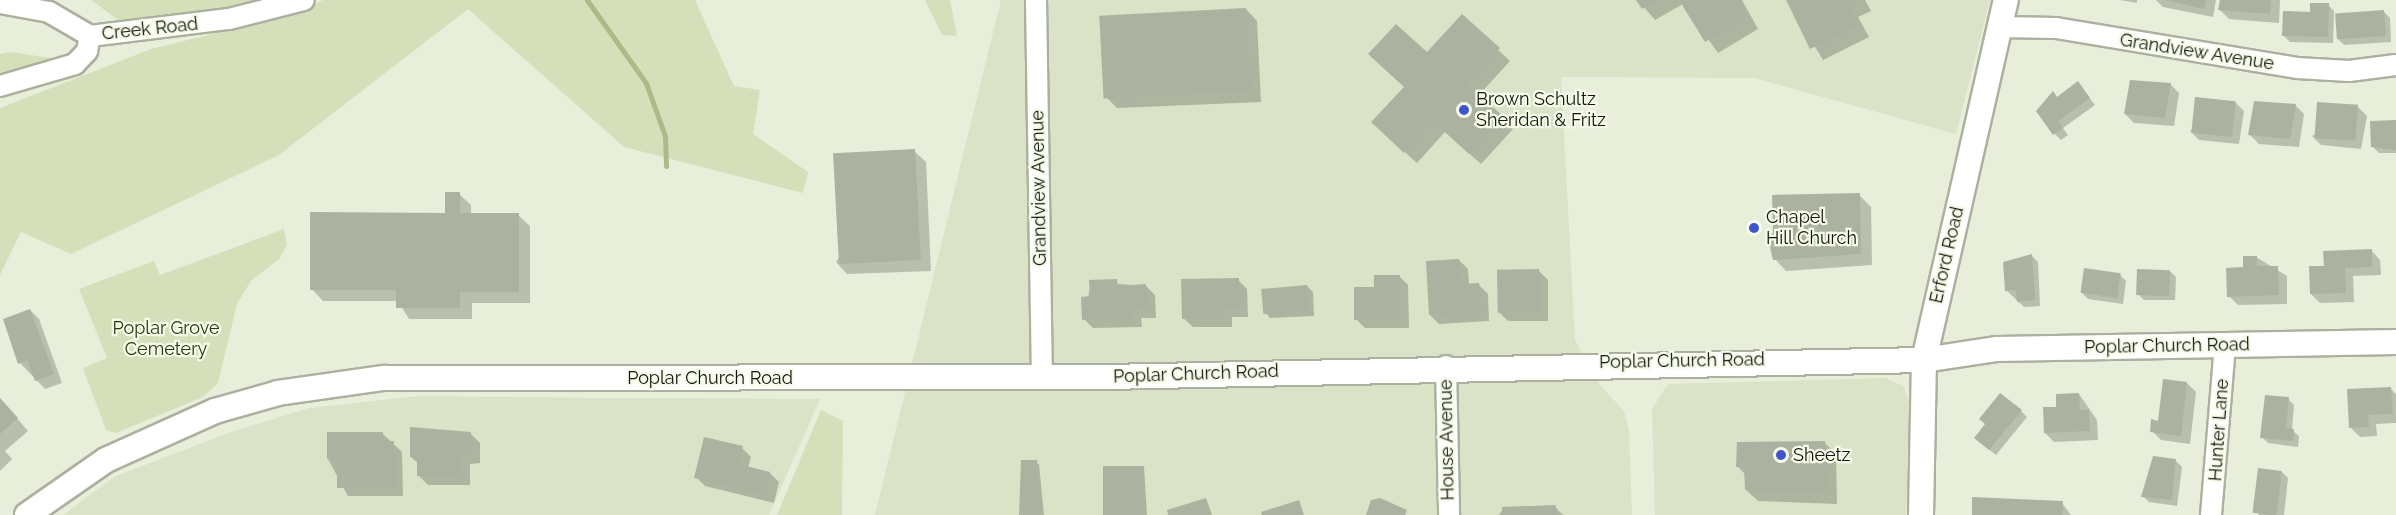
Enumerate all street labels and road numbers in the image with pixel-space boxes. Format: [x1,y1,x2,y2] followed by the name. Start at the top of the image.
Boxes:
[101,13,199,45] street label: Creek Road
[2118,29,2276,75] street label: Grandview Avenue
[1027,109,1051,267] street label: Grandview Avenue
[1925,205,1969,305] street label: Erford Road
[2084,334,2250,358] street label: Poplar Church Road
[1599,349,1765,373] street label: Poplar Church Road
[1113,360,1279,388] street label: Poplar Church Road
[627,367,793,389] street label: Poplar Church Road
[2205,378,2233,482] street label: Hunter Lane
[1435,379,1459,501] street label: House Avenue

